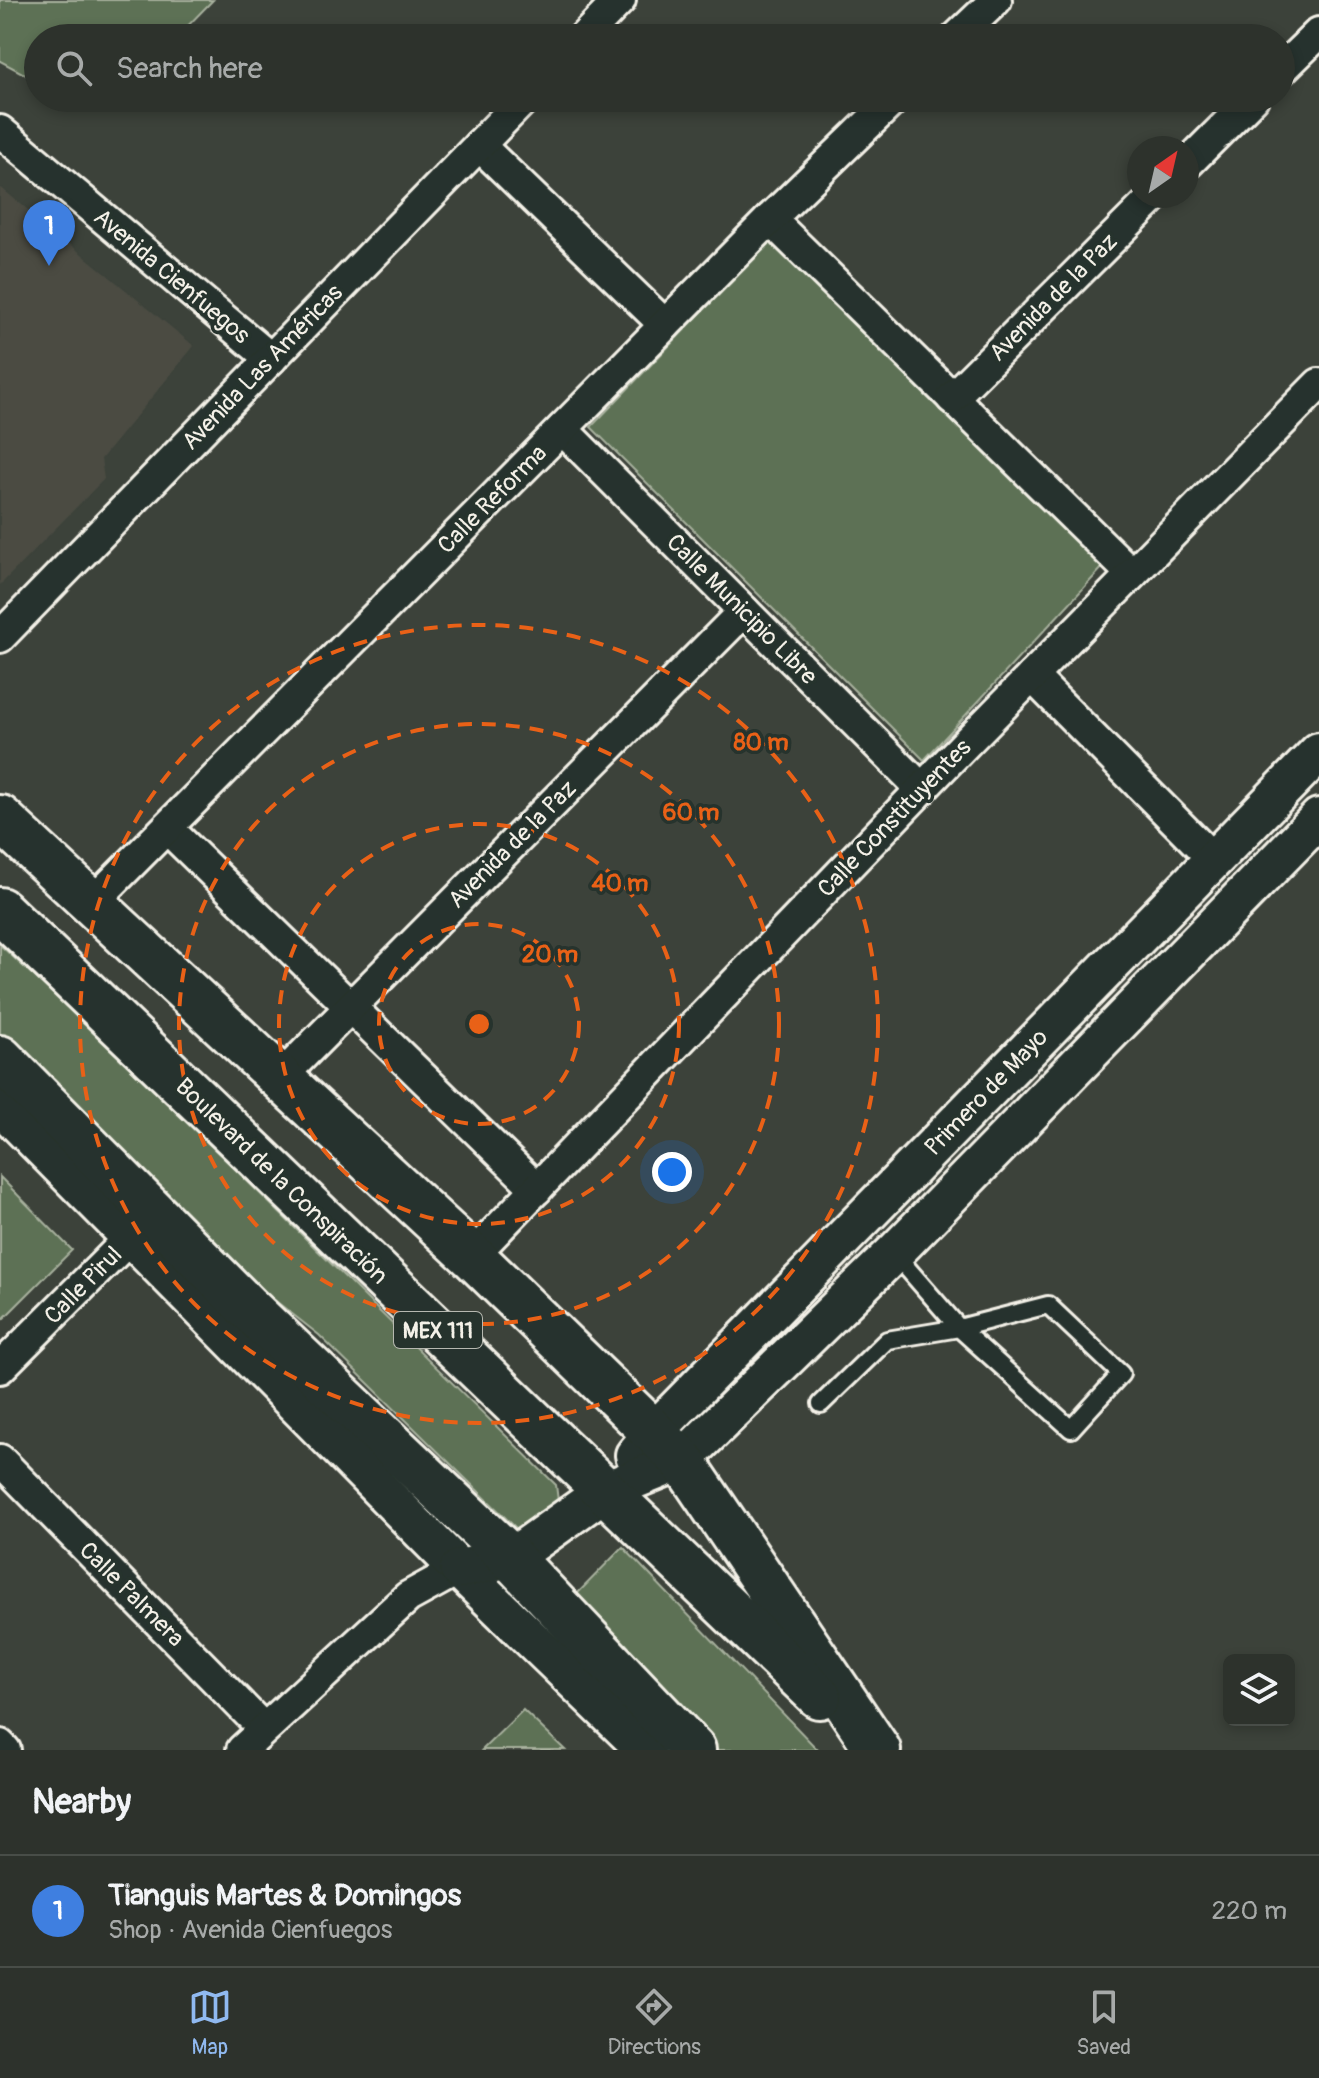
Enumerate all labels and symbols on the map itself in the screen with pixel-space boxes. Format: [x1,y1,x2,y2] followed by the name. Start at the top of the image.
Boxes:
[1127,136,1199,208] north arrow
[23,200,75,266] pin: 1
[88,203,256,350] street label: Avenida Cienfuegos
[983,227,1123,367] street label: Avenida de la Paz
[176,278,349,456] street label: Avenida Las Américas
[432,439,553,560] street label: Calle Reforma
[660,528,823,691] street label: Calle Municipio Libre
[733,728,789,757] text: 80 m
[812,733,977,903] street label: Calle Constituyentes
[442,774,582,914] street label: Avenida de la Paz
[663,798,719,827] text: 60 m
[592,869,648,898] text: 40 m
[522,940,578,969] text: 20 m
[465,1010,493,1038] centre of rings
[919,1023,1054,1162] street label: Primero de Mayo
[169,1072,394,1290] street label: Boulevard de la Conspiración
[652,1152,692,1192] your location
[38,1240,128,1330] street label: Calle Pirul
[394,1312,482,1348] road number: MEX 111
[73,1536,190,1653] street label: Calle Palmera

